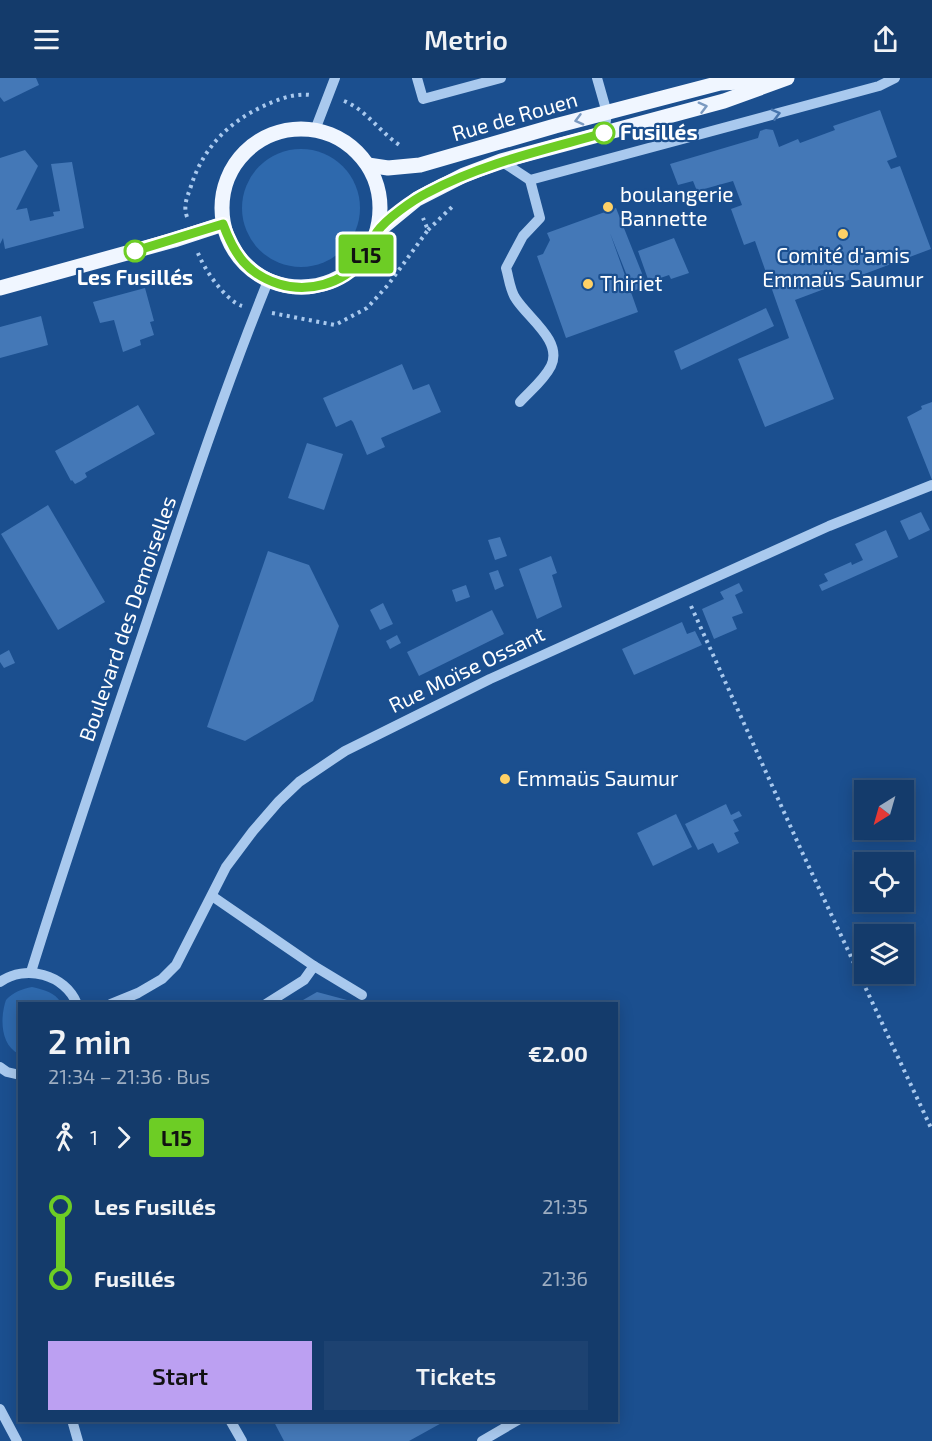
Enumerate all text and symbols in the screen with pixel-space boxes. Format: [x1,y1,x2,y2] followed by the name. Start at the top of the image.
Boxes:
[30,23,63,56] icon: menu
[424,23,508,55] text: Metrio
[869,23,902,56] icon: share
[449,86,580,145] street label: Rue de Rouen
[698,102,708,114] one-way arrow
[770,109,781,121] one-way arrow
[575,112,585,125] one-way arrow
[620,119,698,144] place label: Fusillés
[593,122,615,144] marker: Fusillés
[620,181,734,230] place label: boulangerie Bannette
[601,200,615,214] marker: boulangerie Bannette
[836,227,850,241] marker: Comité d'amis Emmaüs Saumur
[332,234,400,273] line badge: L15
[124,240,146,262] marker: Les Fusillés
[351,242,381,267] text: L15
[762,242,924,291] place label: Comité d'amis Emmaüs Saumur
[77,264,193,289] place label: Les Fusillés
[600,270,663,295] place label: Thiriet
[581,277,595,291] marker: Thiriet
[73,493,180,744] street label: Boulevard des Demoiselles
[384,620,548,717] street label: Rue Moïse Ossant
[517,765,679,790] place label: Emmaüs Saumur
[498,772,512,786] marker: Emmaüs Saumur
[854,780,914,840] north arrow
[854,780,914,984] map controls
[854,852,914,912] button: locate
[854,924,914,984] button: layers
[48,1021,131,1061] text: 2 min
[528,1040,588,1066] text: €2.00
[48,1064,210,1088] text: 21:34 – 21:36 · Bus
[48,1121,81,1154] icon: walk
[107,1121,140,1154] icon: forward
[90,1125,98,1149] text: 1
[161,1125,192,1150] text: L15
[94,1193,216,1219] text: Les Fusillés
[542,1194,588,1218] text: 21:35
[94,1265,175,1291] text: Fusillés
[542,1266,588,1290] text: 21:36
[48,1341,312,1410] button: Start
[324,1341,588,1410] button: Tickets

